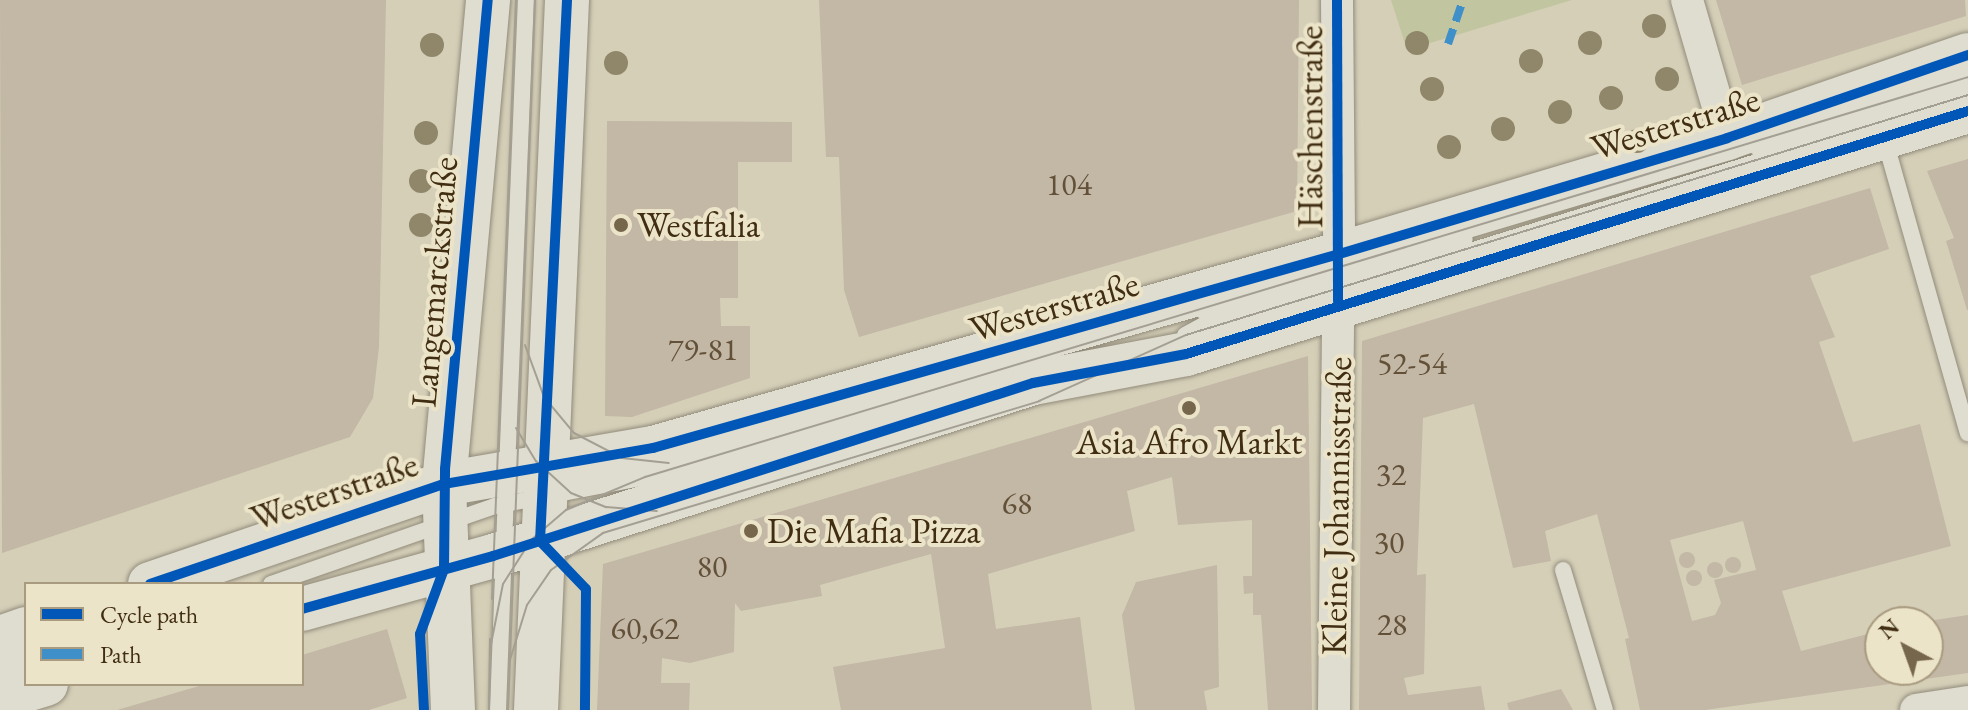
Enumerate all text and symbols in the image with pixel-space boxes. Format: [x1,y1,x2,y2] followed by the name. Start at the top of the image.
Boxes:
[1288,26,1332,228] street label: Häschenstraße
[1586,77,1764,169] street label: Westerstraße
[402,155,466,409] street label: Langemarckstraße
[1046,165,1092,203] house number: 104
[637,203,760,247] place label: Westfalia
[612,216,630,234] marker: Westfalia
[964,261,1144,351] street label: Westerstraße
[668,330,738,368] house number: 79-81
[1377,344,1447,382] house number: 52-54
[1312,356,1360,656] street label: Kleine Johannisstraße
[1180,399,1198,417] marker: Asia Afro Markt
[1076,420,1302,464] place label: Asia Afro Markt
[245,442,423,540] street label: Westerstraße
[1376,455,1406,493] house number: 32
[1002,484,1032,522] house number: 68
[767,509,981,553] place label: Die Mafia Pizza
[742,522,760,540] marker: Die Mafia Pizza
[1374,523,1404,561] house number: 30
[697,547,727,585] house number: 80
[24,582,304,686] legend
[100,599,198,630] text: Cycle path
[1377,605,1407,643] house number: 28
[1864,606,1944,686] north arrow
[611,609,679,647] house number: 60,62
[1873,612,1905,646] text: N
[100,639,142,670] text: Path

